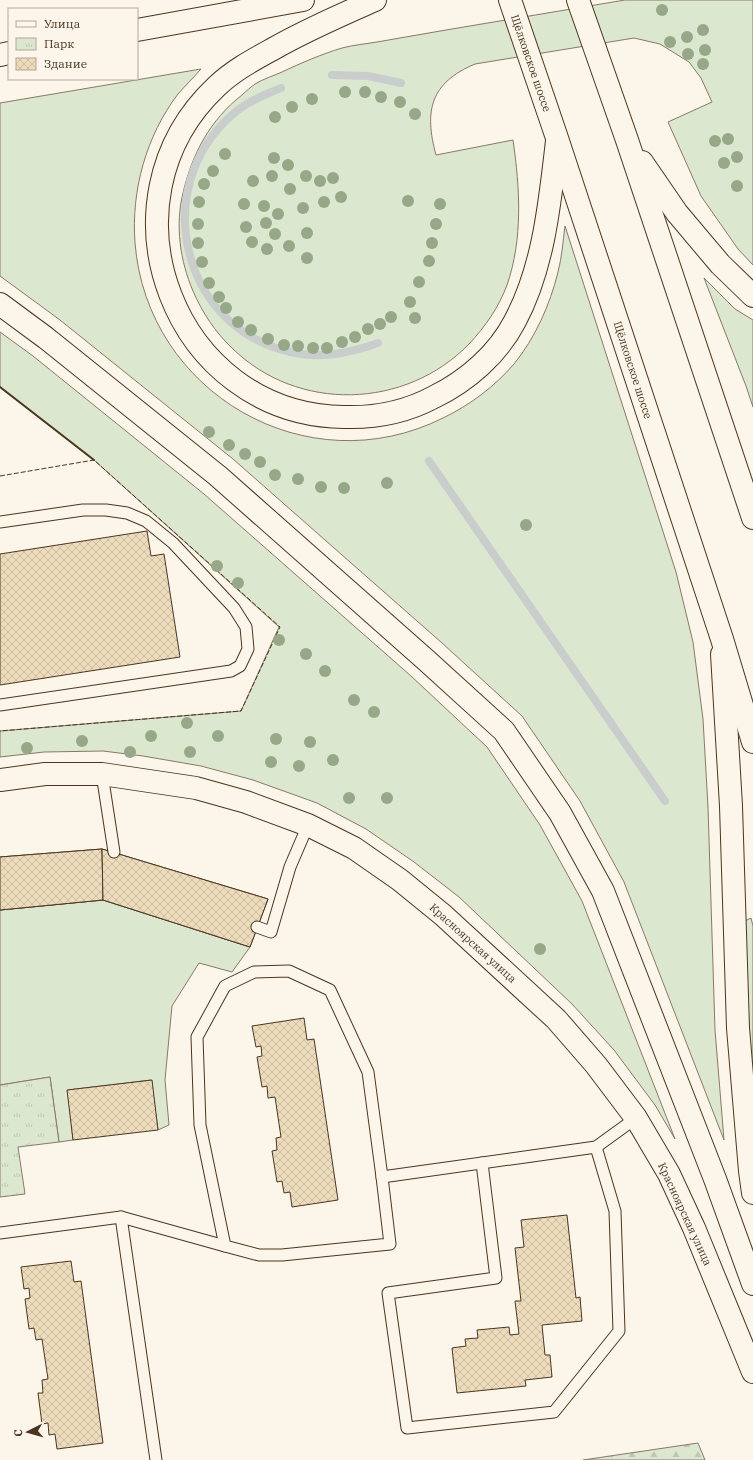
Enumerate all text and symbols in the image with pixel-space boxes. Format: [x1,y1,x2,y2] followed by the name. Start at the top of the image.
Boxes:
[8,8,138,80] legend
[508,13,554,114] street label: Щёлковское шоссе
[44,16,81,31] text: Улица
[44,36,74,51] text: Парк
[44,56,87,71] text: Здание
[611,319,655,421] street label: Щёлковское шоссе
[427,900,519,986] street label: Красноярская улица
[655,1160,715,1268] street label: Красноярская улица
[8,1412,48,1452] north arrow
[11,1429,25,1437] text: С

